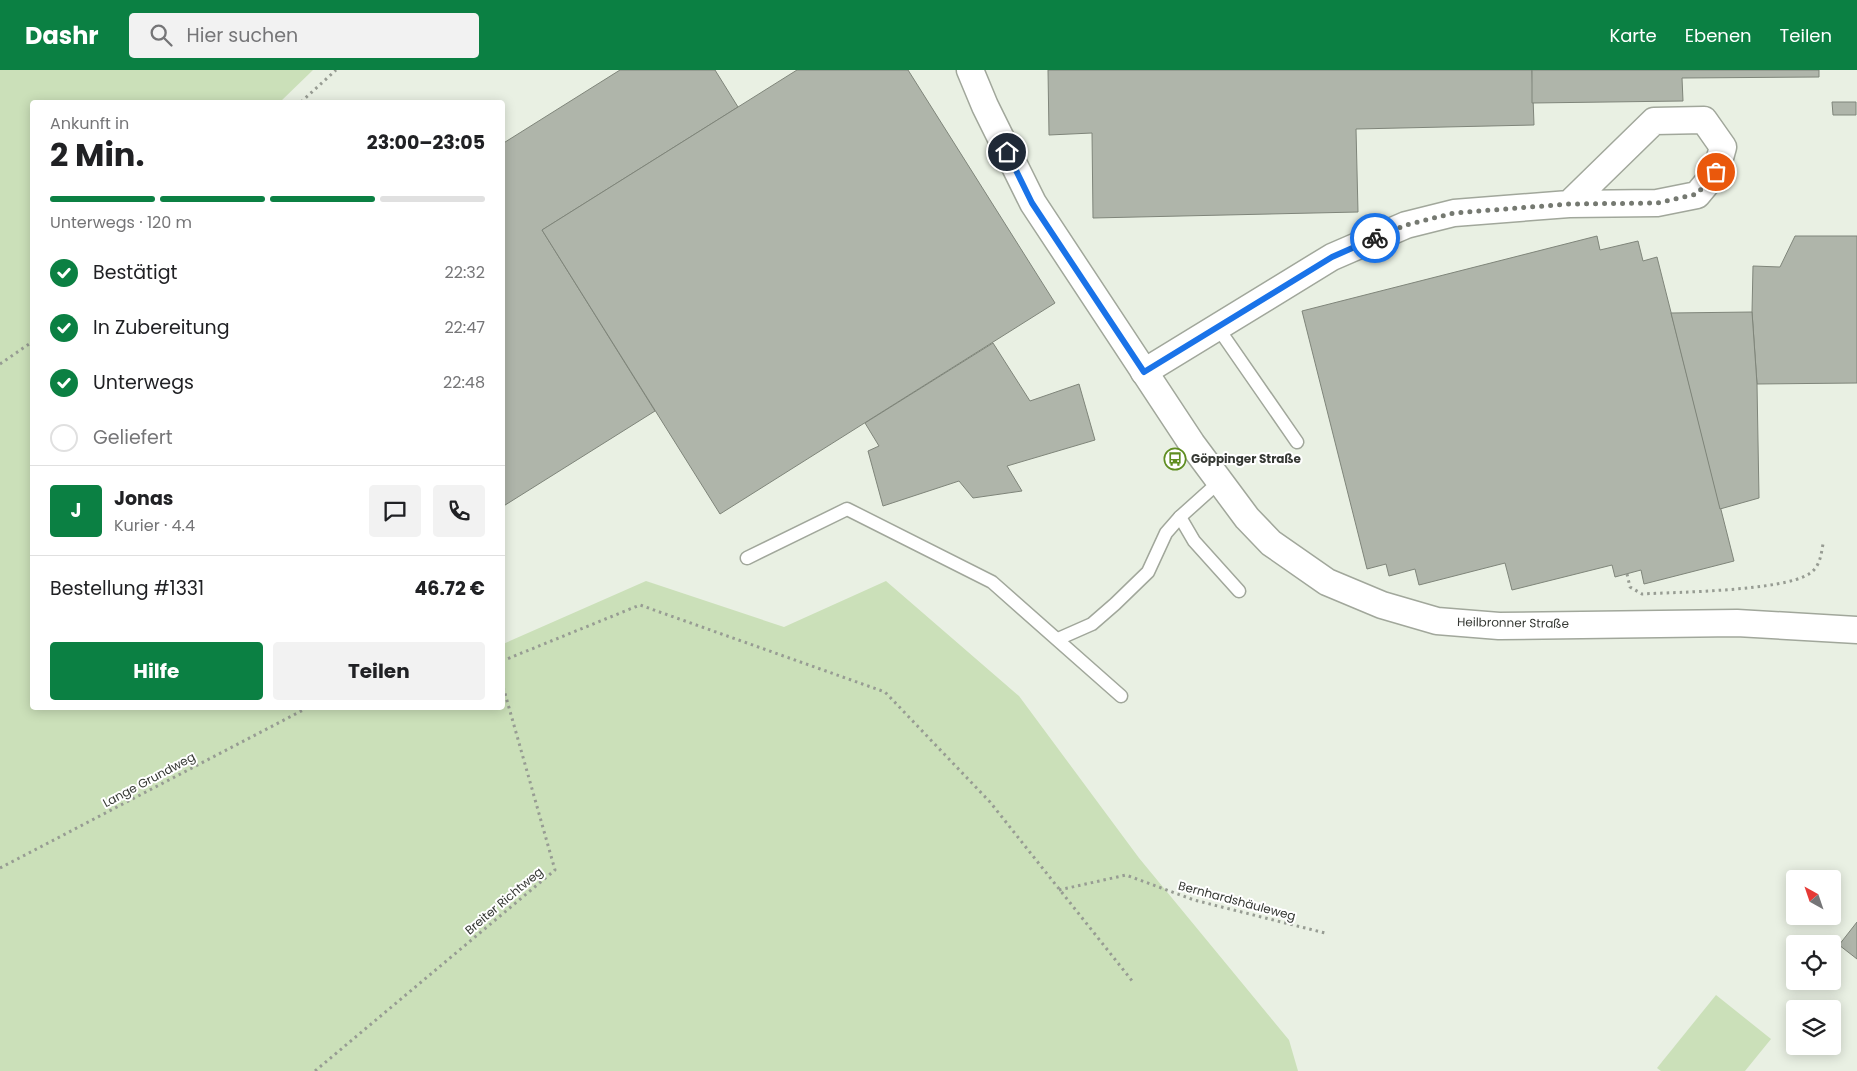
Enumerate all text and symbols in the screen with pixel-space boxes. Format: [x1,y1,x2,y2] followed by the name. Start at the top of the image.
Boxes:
[129,13,479,58] search box
[25,19,99,52] text: Dashr
[147,21,175,49] icon: search
[187,22,298,49] text: Hier suchen
[1609,23,1657,48] text: Karte
[1685,23,1752,48] text: Ebenen
[1780,23,1832,48] text: Teilen
[50,112,129,135] text: Ankunft in
[367,129,485,156] text: 23:00–23:05
[986,131,1028,173] pin
[50,132,144,177] text: 2 Min.
[993,138,1021,166] icon: home
[1695,151,1737,193] pin
[1702,158,1730,186] icon: bag
[50,211,192,234] text: Unterwegs · 120 m
[1350,213,1400,263] courier
[1361,224,1389,252] icon: bike
[50,259,78,287] icon: check
[93,259,177,286] text: Bestätigt
[445,261,485,284] text: 22:32
[50,314,78,342] icon: check
[93,314,230,341] text: In Zubereitung
[444,316,485,339] text: 22:47
[50,369,78,397] icon: check
[93,369,194,396] text: Unterwegs
[443,371,485,394] text: 22:48
[93,424,173,451] text: Geliefert
[1163,447,1187,471] bus stop icon: Göppinger Straße
[1191,450,1302,467] place label: Göppinger Straße
[114,485,173,512] text: Jonas
[369,485,421,537] button: chat
[433,485,485,537] button: phone
[71,497,81,524] text: J
[114,514,195,537] text: Kurier · 4.4
[50,575,204,602] text: Bestellung #1331
[415,575,485,602] text: 46.72 €
[1457,613,1569,632] street label: Heilbronner Straße
[50,642,263,700] button: Hilfe
[273,642,485,700] button: Teilen
[100,748,198,811] street label: Lange Grundweg
[461,863,546,938] street label: Breiter Richtweg
[1786,870,1841,925] north arrow
[1786,870,1841,1055] map controls
[1177,877,1298,924] street label: Bernhardshäuleweg
[1786,935,1841,990] button: locate
[1786,1000,1841,1055] button: layers

